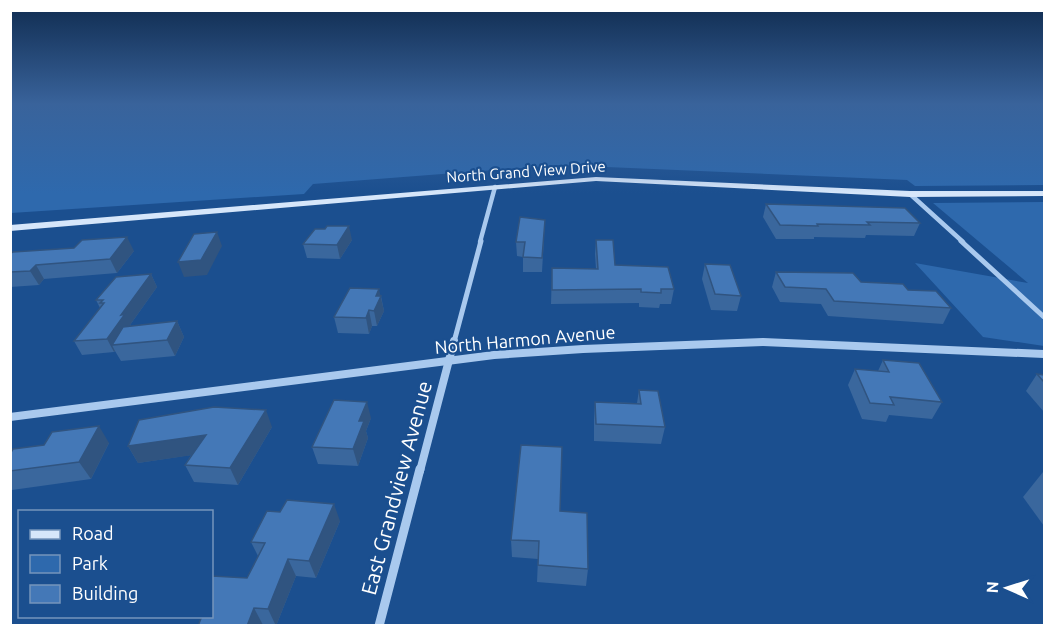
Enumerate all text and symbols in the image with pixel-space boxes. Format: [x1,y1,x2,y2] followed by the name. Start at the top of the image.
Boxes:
[446,157,606,186] street label: North Grand View Drive
[434,321,616,357] street label: North Harmon Avenue
[356,378,436,597] street label: East Grandview Avenue
[18,510,213,618] legend
[72,523,114,543] text: Road
[72,553,108,573] text: Park
[977,558,1037,618] north arrow
[983,581,1001,594] text: N
[72,583,138,603] text: Building

